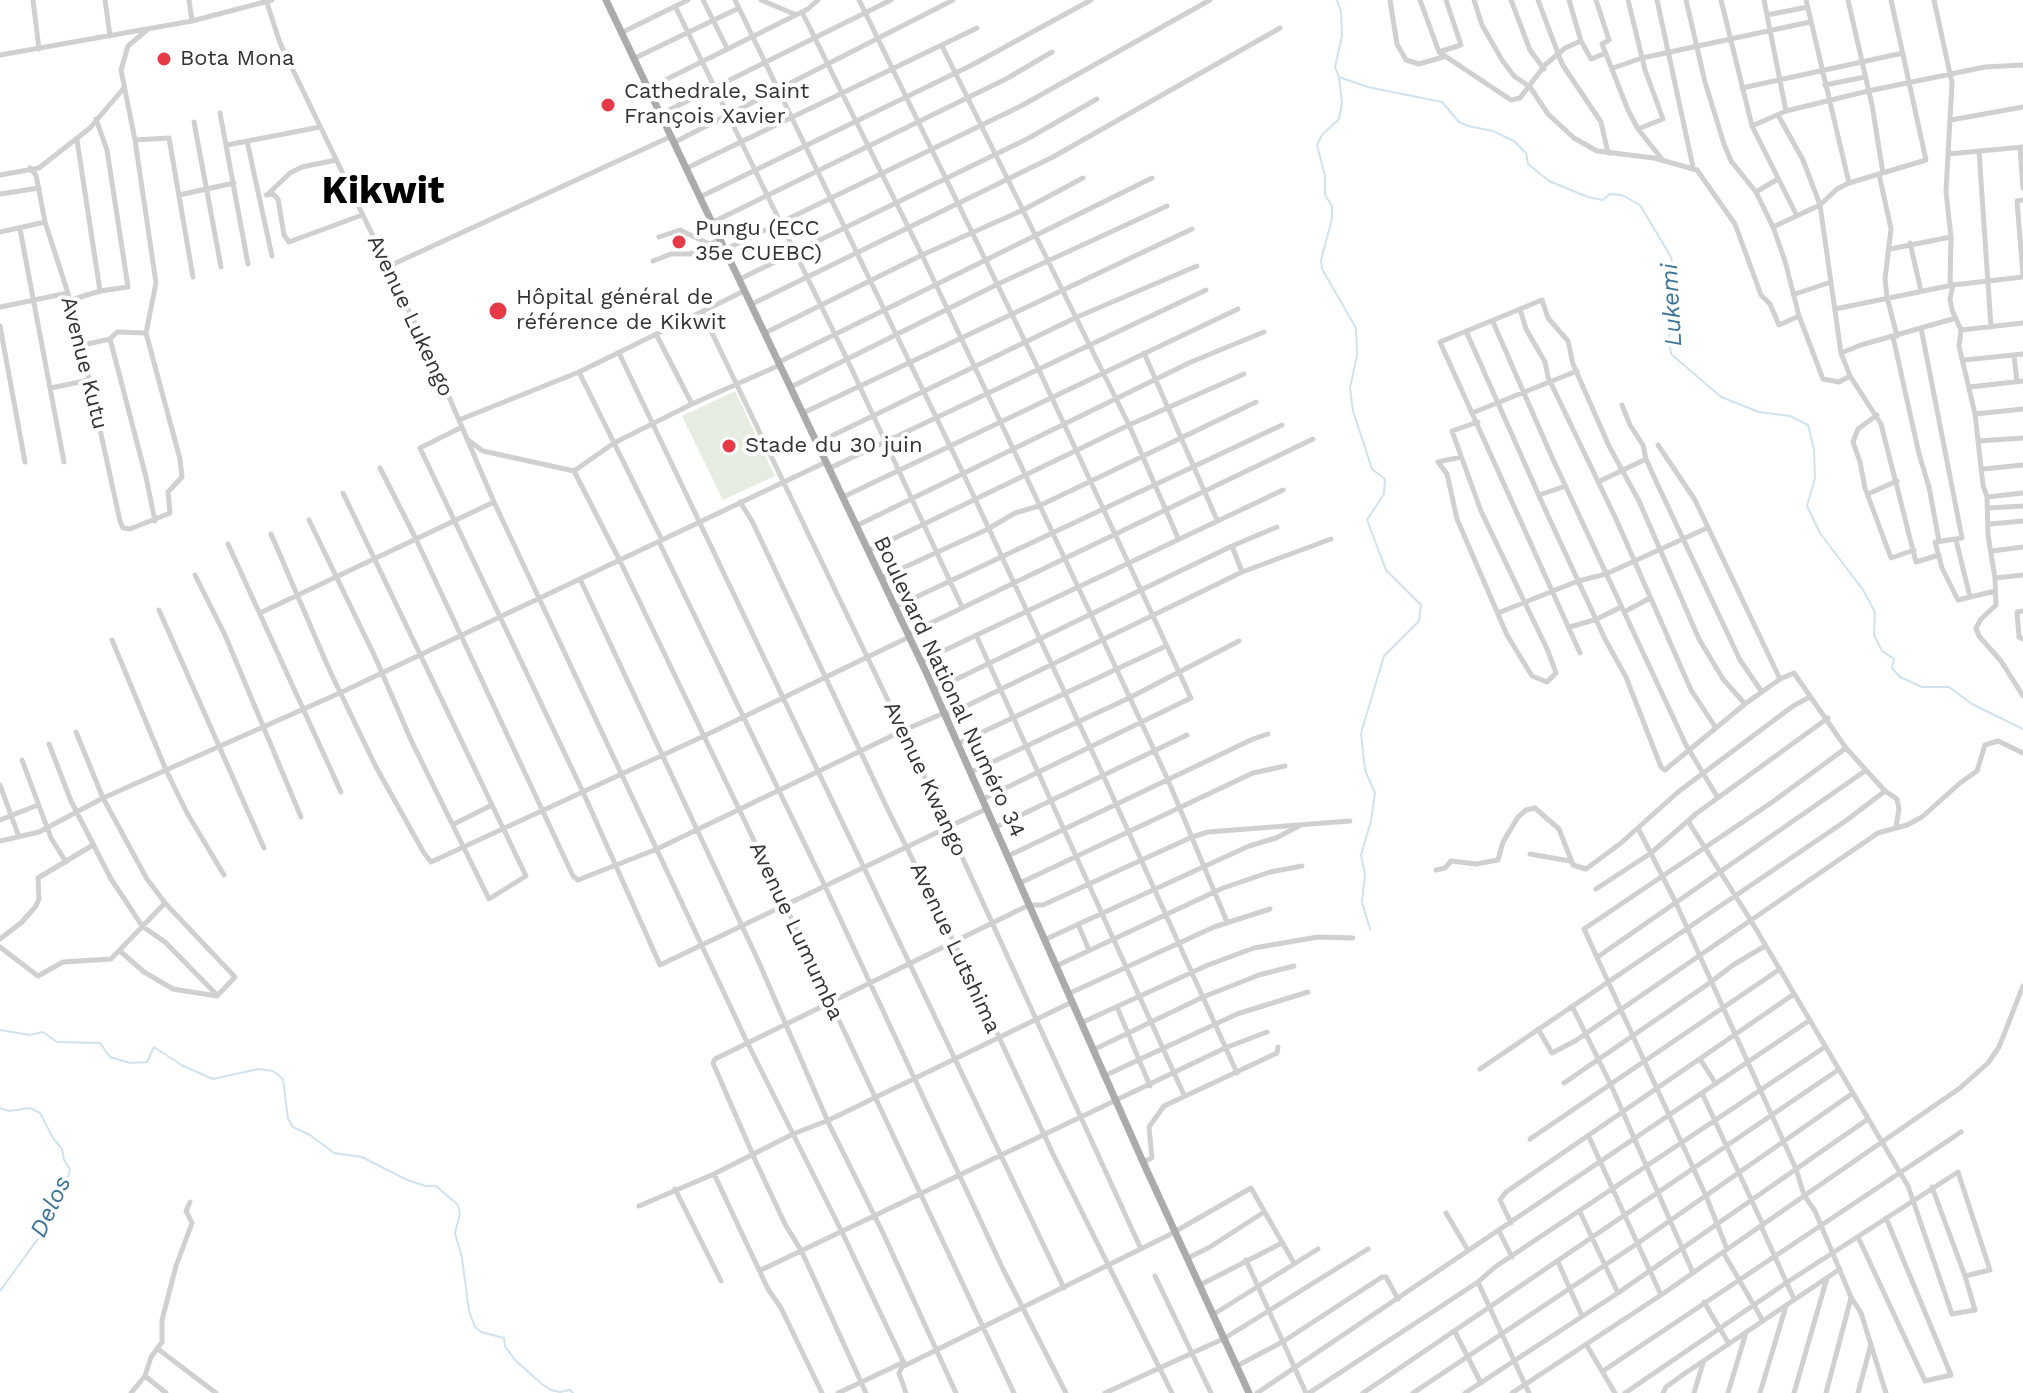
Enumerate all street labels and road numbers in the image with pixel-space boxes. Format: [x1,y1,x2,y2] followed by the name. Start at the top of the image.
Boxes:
[361,231,459,401] street label: Avenue Lukengo
[55,294,113,432] street label: Avenue Kutu
[867,532,1031,842] street label: Boulevard National Numéro 34
[878,697,972,861] street label: Avenue Kwango
[743,838,849,1024] street label: Avenue Lumumba
[904,858,1006,1038] street label: Avenue Lutshima

